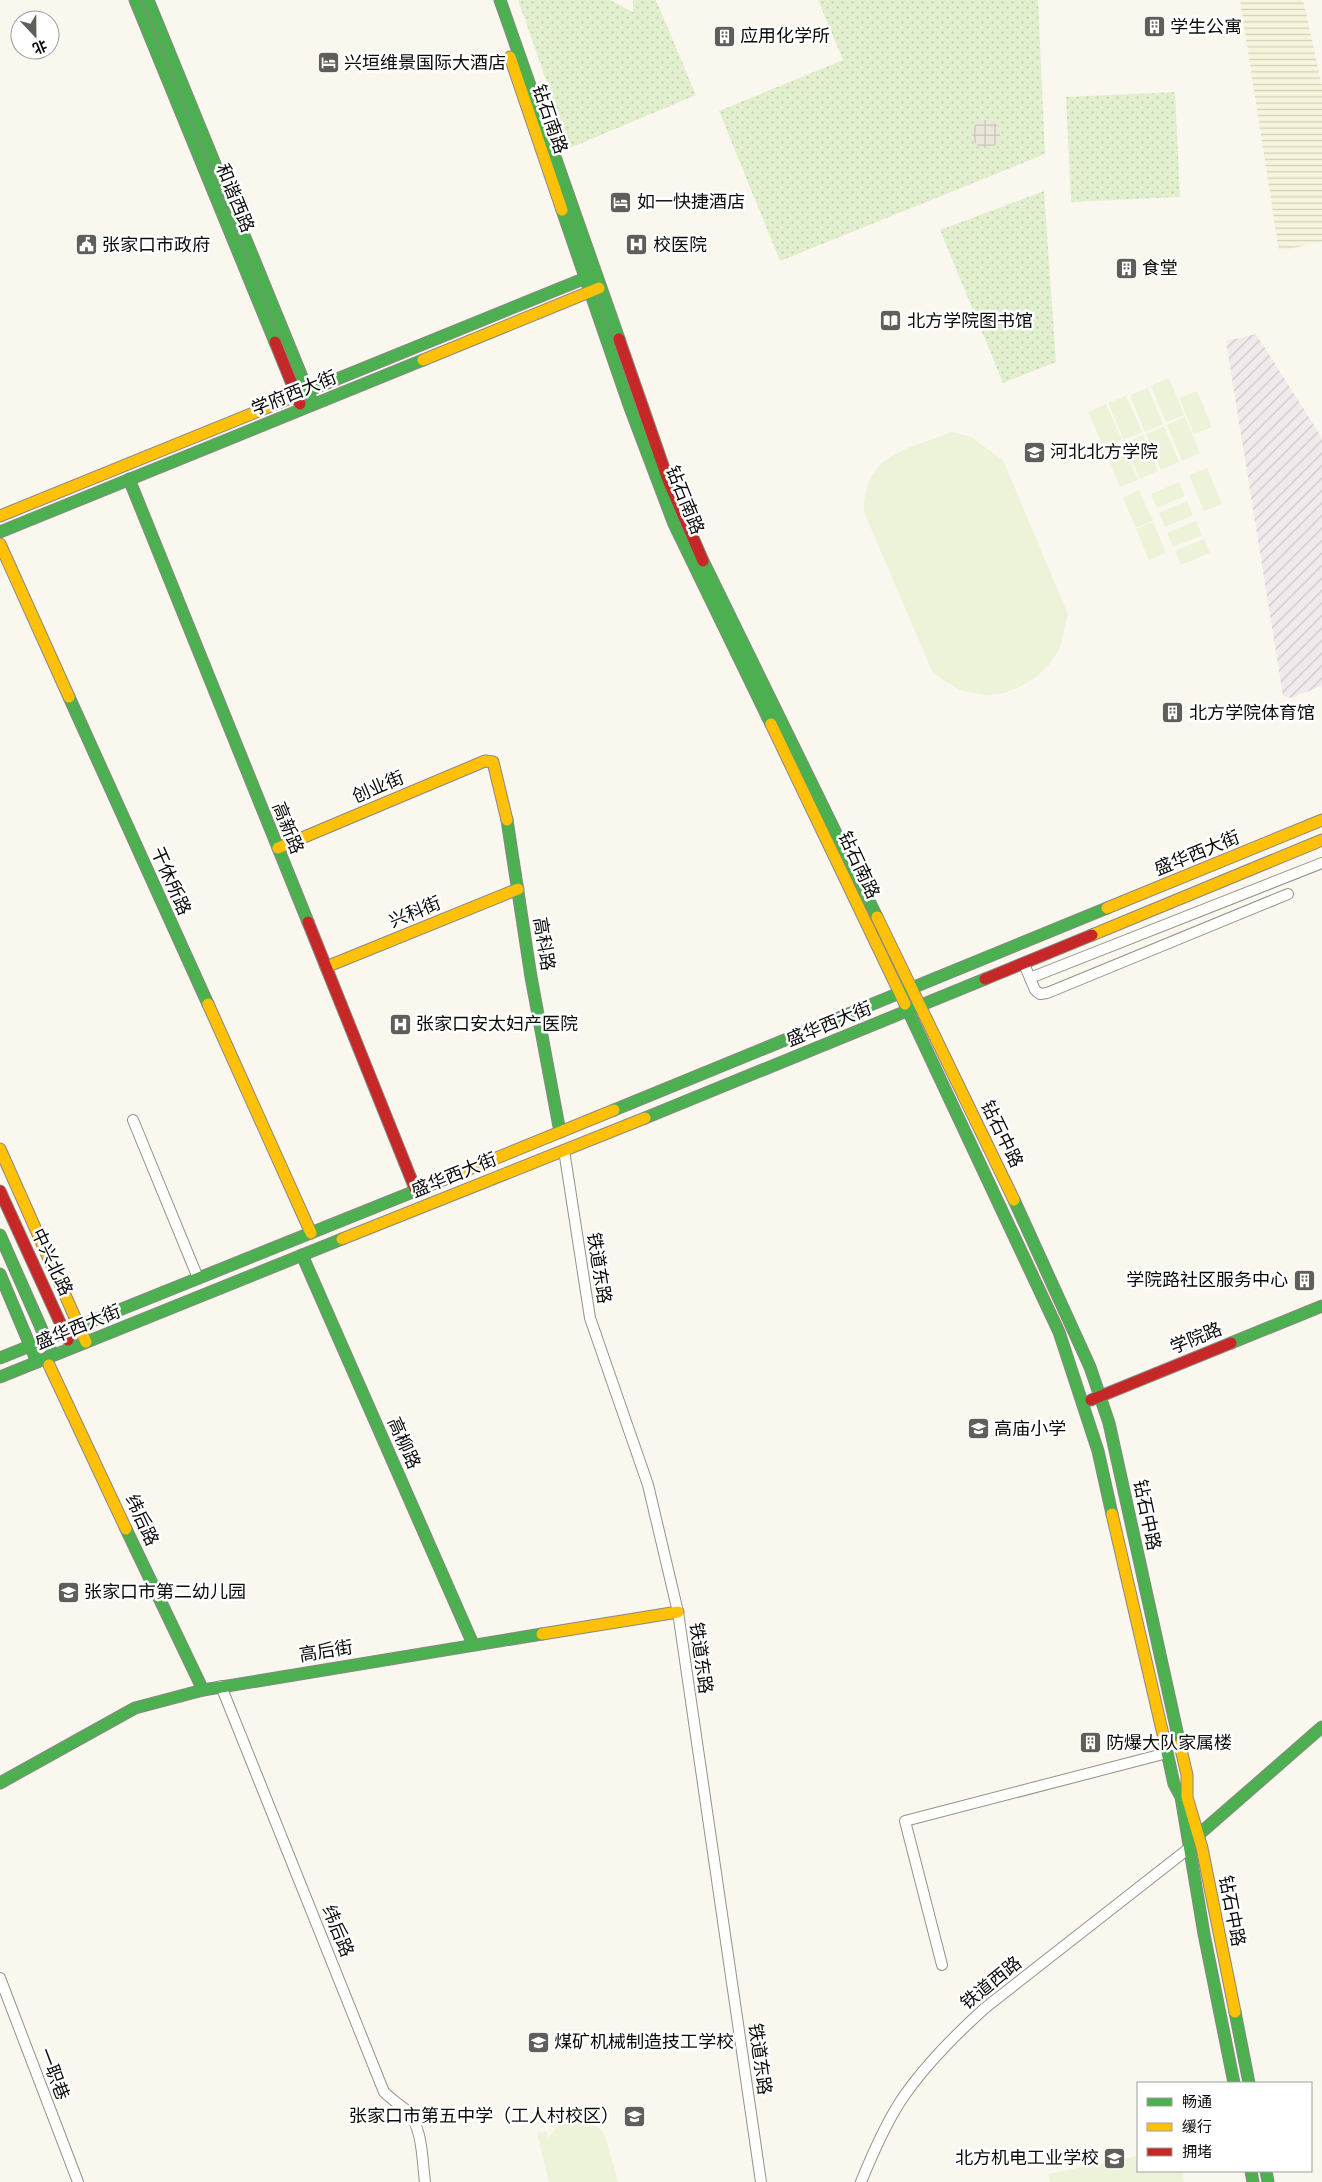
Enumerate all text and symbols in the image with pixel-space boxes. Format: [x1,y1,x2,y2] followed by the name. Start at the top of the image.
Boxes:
[10,10,60,60] north arrow
[1142,15,1166,39] building icon: 学生公寓
[1170,16,1242,38] place label: 学生公寓
[712,24,736,48] building icon: 应用化学所
[740,25,830,47] place label: 应用化学所
[30,36,49,57] text: 北
[316,51,340,75] hotel icon: 兴垣维景国际大酒店
[344,52,506,74] place label: 兴垣维景国际大酒店
[528,81,572,157] street label: 钻石南路
[211,161,259,235] street label: 和谐西路
[609,190,633,214] hotel icon: 如一快捷酒店
[637,191,745,213] place label: 如一快捷酒店
[74,233,98,257] public building icon: 张家口市政府
[625,233,649,257] hospital icon: 校医院
[102,234,210,256] place label: 张家口市政府
[653,234,707,256] place label: 校医院
[1114,256,1138,280] building icon: 食堂
[1142,257,1178,279] place label: 食堂
[879,309,903,333] library icon: 北方学院图书馆
[907,310,1033,332] place label: 北方学院图书馆
[248,366,340,420] street label: 学府西大街
[1022,440,1046,464] school or university icon: 河北北方学院
[1050,441,1158,463] place label: 河北北方学院
[661,463,709,537] street label: 钻石南路
[1161,701,1185,725] building icon: 北方学院体育馆
[1189,702,1315,724] place label: 北方学院体育馆
[349,766,407,808] street label: 创业街
[268,799,308,857] street label: 高新路
[1151,826,1243,880] street label: 盛华西大街
[834,828,884,902] street label: 钻石南路
[146,844,196,918] street label: 干休所路
[386,892,444,932] street label: 兴科街
[529,916,559,972] street label: 高科路
[783,997,875,1051] street label: 盛华西大街
[388,1012,412,1036] hospital icon: 张家口安太妇产医院
[416,1013,578,1035] place label: 张家口安太妇产医院
[976,1097,1028,1171] street label: 钻石中路
[408,1148,500,1202] street label: 盛华西大街
[27,1225,77,1299] street label: 中兴北路
[583,1231,615,1305] street label: 铁道东路
[1292,1268,1316,1292] building icon: 学院路社区服务中心
[1126,1269,1288,1291] place label: 学院路社区服务中心
[32,1300,124,1354] street label: 盛华西大街
[1167,1318,1225,1358] street label: 学院路
[383,1414,425,1472] street label: 高柳路
[966,1417,990,1441] school or university icon: 高庙小学
[994,1418,1066,1440] place label: 高庙小学
[1129,1477,1165,1553] street label: 钻石中路
[121,1491,163,1549] street label: 纬后路
[56,1580,80,1604] school or university icon: 张家口市第二幼儿园
[84,1581,246,1603] place label: 张家口市第二幼儿园
[685,1621,717,1695] street label: 铁道东路
[298,1636,354,1666] street label: 高后街
[1078,1731,1102,1755] building icon: 防爆大队家属楼
[1106,1732,1232,1754] place label: 防爆大队家属楼
[1214,1874,1250,1948] street label: 钻石中路
[318,1902,358,1960] street label: 纬后路
[956,1952,1026,2014] street label: 铁道西路
[744,2022,776,2096] street label: 铁道东路
[526,2030,550,2054] school or university icon: 煤矿机械制造技工学校
[554,2031,734,2053] place label: 煤矿机械制造技工学校
[34,2045,74,2103] street label: 一职巷
[1137,2082,1312,2172] legend
[1182,2093,1212,2111] text: 畅通
[623,2104,647,2128] school or university icon: 张家口市第五中学（工人村校区）
[349,2105,619,2127] place label: 张家口市第五中学（工人村校区）
[1182,2118,1212,2136] text: 缓行
[1182,2143,1212,2161] text: 拥堵
[1103,2146,1127,2170] school or university icon: 北方机电工业学校
[955,2147,1099,2169] place label: 北方机电工业学校

